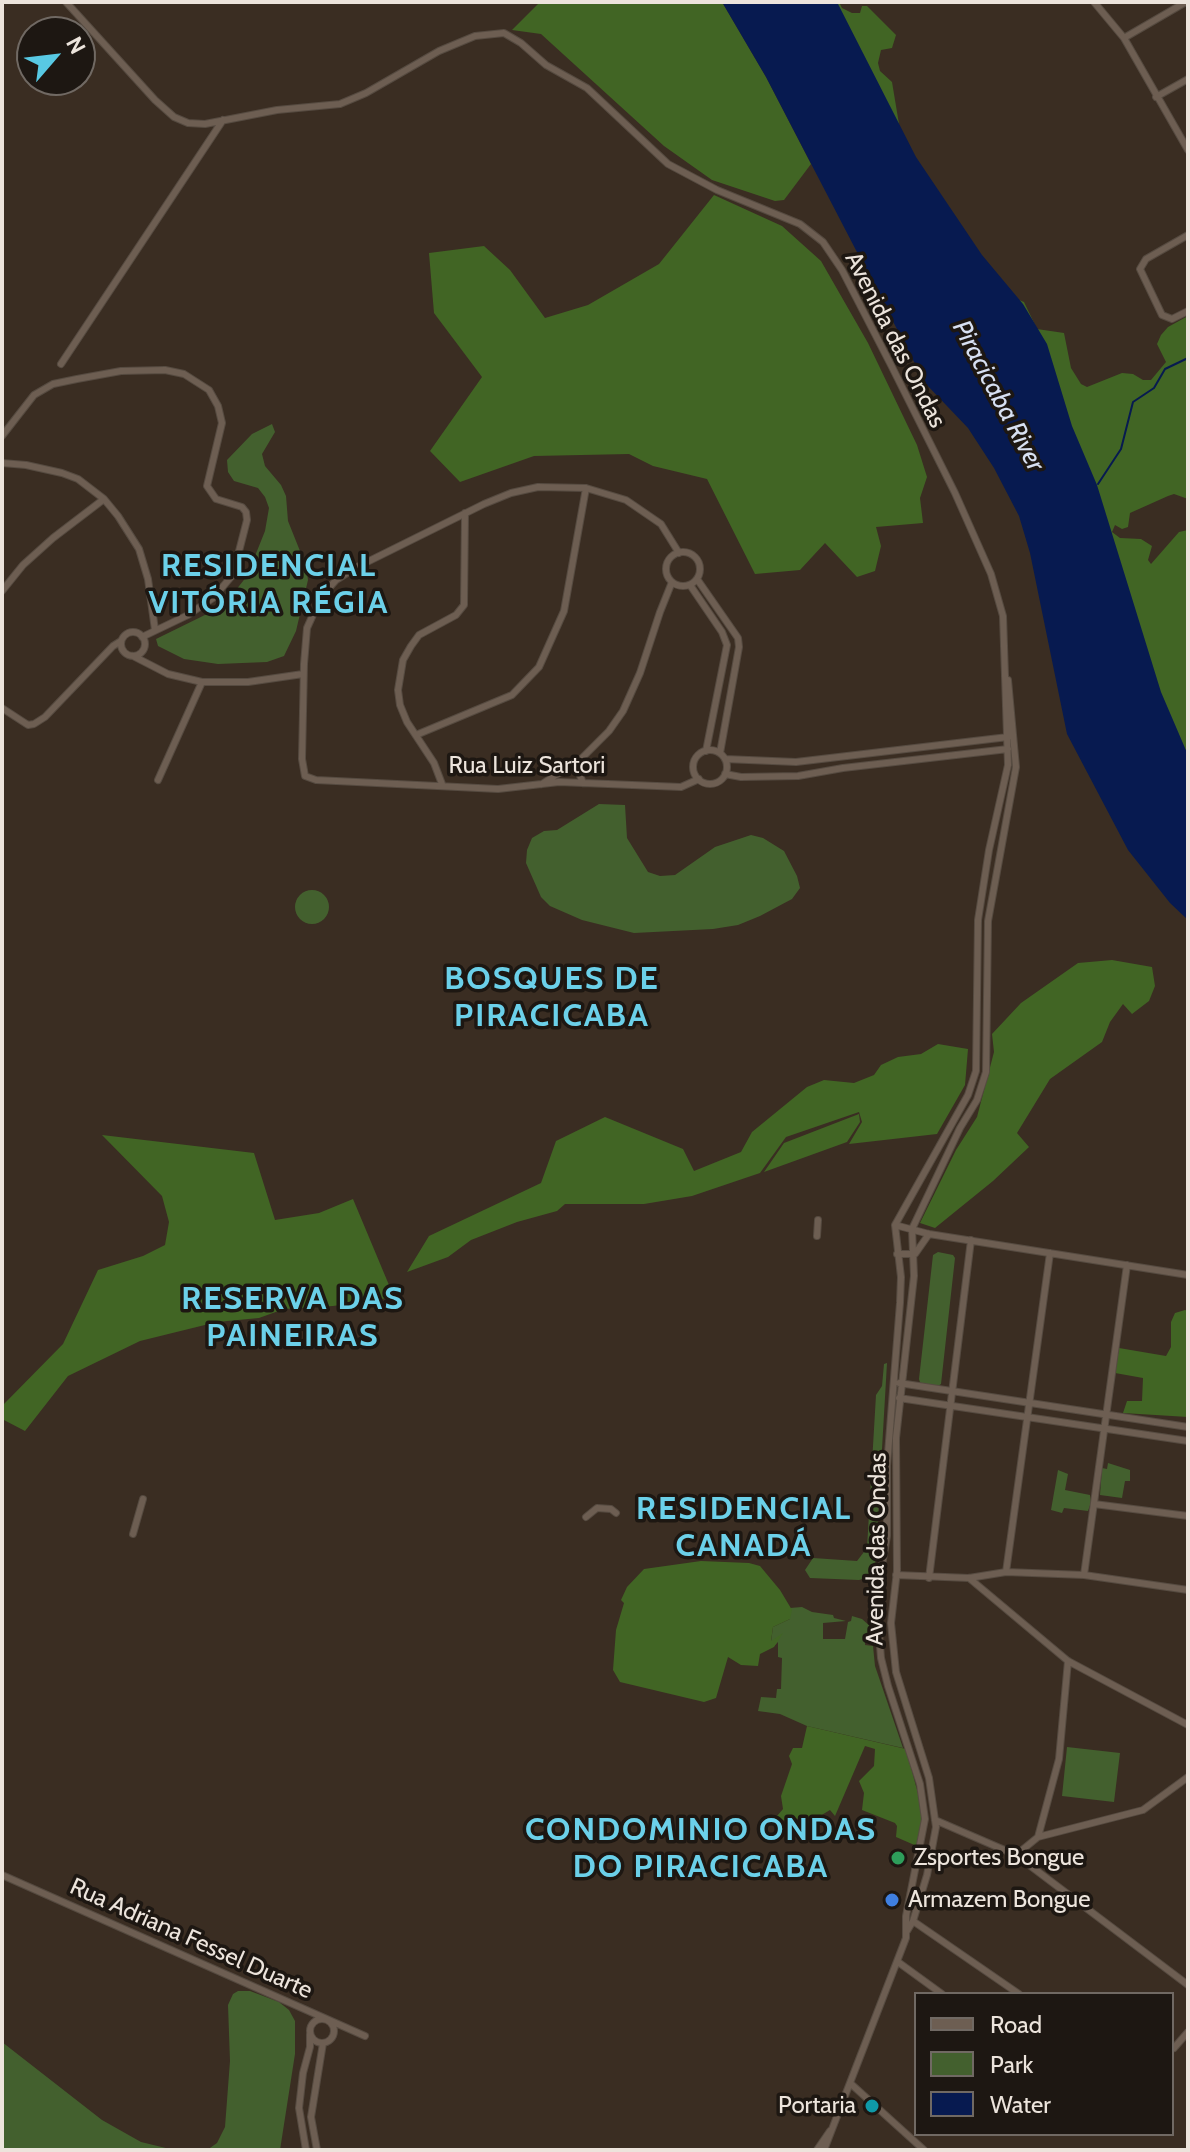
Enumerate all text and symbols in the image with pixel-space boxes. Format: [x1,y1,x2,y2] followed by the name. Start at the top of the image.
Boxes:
[16,16,96,96] north arrow
[60,32,91,59] text: N
[838,247,952,433] street label: Avenida das Ondas
[945,315,1051,477] water label: Piracicaba River
[149,548,389,623] district label: RESIDENCIAL VITÓRIA RÉGIA
[449,752,605,780] street label: Rua Luiz Sartori
[444,961,660,1036] district label: BOSQUES DE PIRACICABA
[181,1281,405,1356] district label: RESERVA DAS PAINEIRAS
[861,1452,893,1646] street label: Avenida das Ondas
[636,1491,852,1566] district label: RESIDENCIAL CANADÁ
[525,1812,877,1887] district label: CONDOMINIO ONDAS DO PIRACICABA
[914,1844,1084,1872] place label: Zsportes Bongue
[889,1849,907,1867] marker: Zsportes Bongue
[65,1872,317,2006] street label: Rua Adriana Fessel Duarte
[908,1886,1090,1914] place label: Armazem Bongue
[883,1891,901,1909] marker: Armazem Bongue
[914,1992,1174,2136] legend
[990,2010,1042,2039] text: Road
[990,2050,1033,2079] text: Park
[990,2090,1051,2119] text: Water
[778,2092,856,2120] place label: Portaria
[863,2097,881,2115] marker: Portaria

